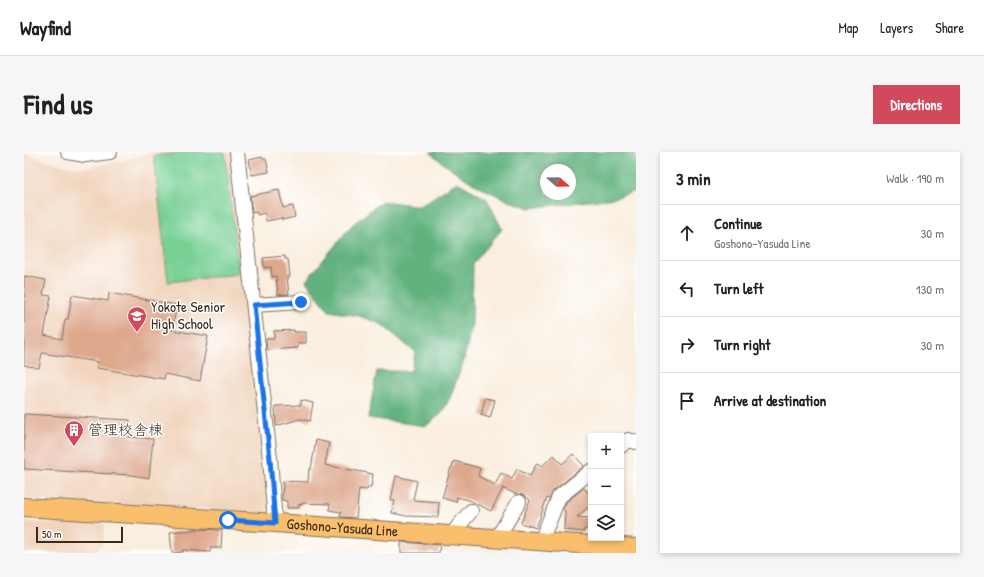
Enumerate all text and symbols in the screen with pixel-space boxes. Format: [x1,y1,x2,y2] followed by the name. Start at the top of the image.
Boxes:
[20,15,71,41] text: Wayfind
[838,18,858,37] text: Map
[880,18,913,37] text: Layers
[935,18,964,37] text: Share
[24,85,93,123] text: Find us
[873,85,960,124] button: Directions
[540,164,576,200] north arrow
[676,167,711,190] text: 3 min
[886,169,944,187] text: Walk · 190 m
[714,213,762,234] text: Continue
[676,222,698,244] icon: ahead
[921,224,944,242] text: 30 m
[714,234,811,252] text: Goshono-Yasuda Line
[676,278,698,300] icon: left
[714,278,764,299] text: Turn left
[916,280,944,298] text: 130 m
[292,293,310,311] route end
[151,296,226,334] place label: Yokote Senior High School
[126,305,148,333] school or university icon: Yokote Senior High School
[676,334,698,356] icon: right
[714,334,770,355] text: Turn right
[921,336,944,354] text: 30 m
[676,390,698,412] icon: arrive
[714,390,826,411] text: Arrive at destination
[63,419,85,447] building icon: 管理校舎棟
[88,419,163,440] place label: 管理校舎棟
[588,433,624,541] map controls
[588,433,624,469] button: +
[588,469,624,505] button: −
[588,505,624,541] button: layers
[219,511,237,529] route start
[286,513,399,541] street label: Goshono-Yasuda Line
[36,525,123,544] scale bar
[42,527,62,541] text: 50 m

